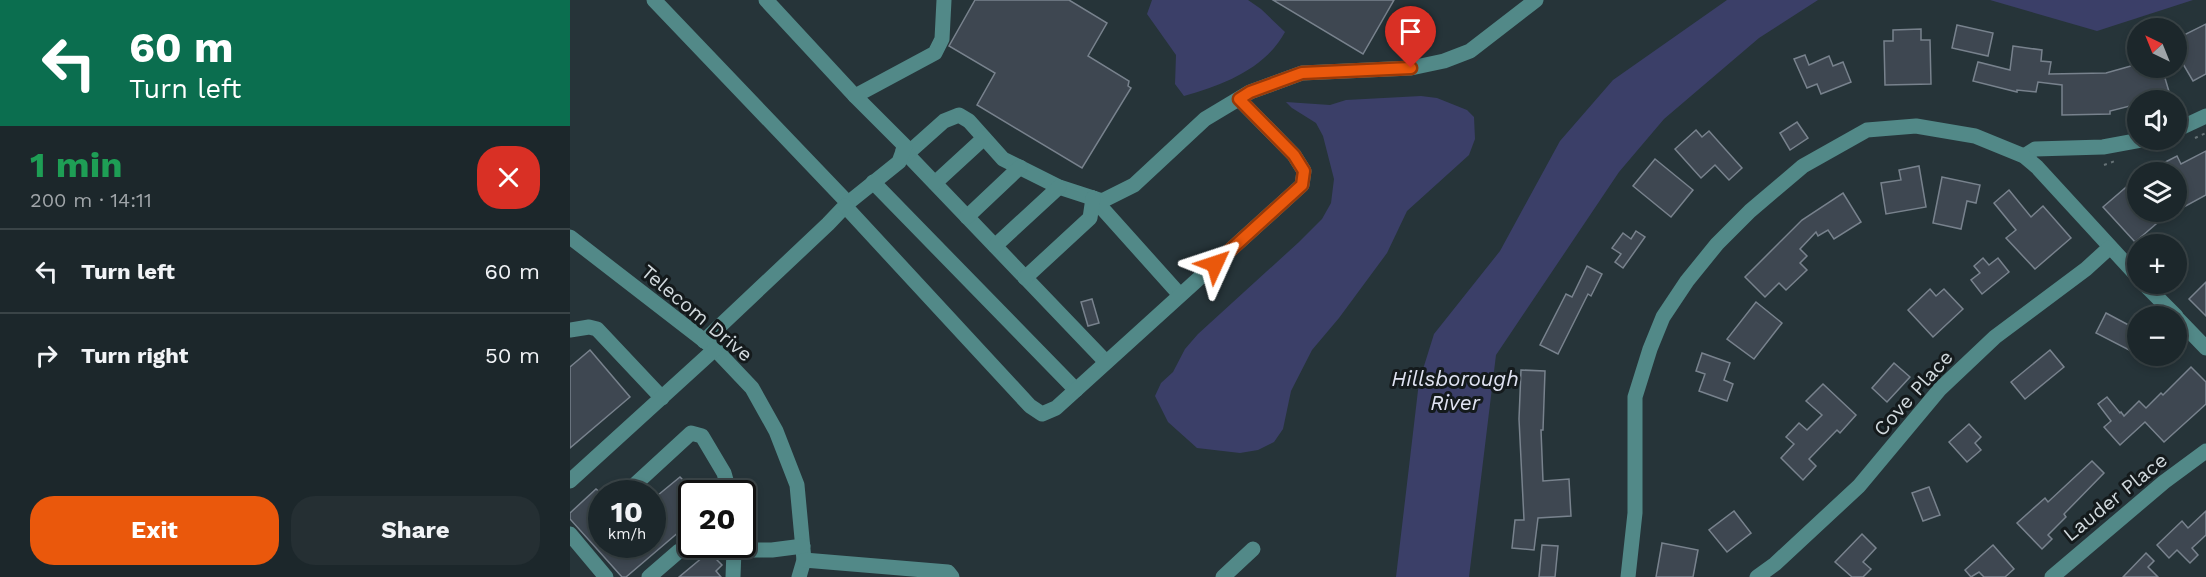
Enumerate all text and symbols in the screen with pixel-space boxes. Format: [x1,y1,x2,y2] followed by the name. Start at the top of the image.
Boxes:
[1385,6,1436,68] pin
[1394,15,1427,48] icon: arrive
[2127,18,2187,78] north arrow
[2127,18,2187,366] map controls
[129,23,233,72] text: 60 m
[30,24,108,102] icon: left
[129,73,241,105] text: Turn left
[2127,90,2187,150] button: sound
[30,144,122,186] text: 1 min
[477,146,540,209] button: close
[2127,162,2187,222] button: layers
[30,188,152,212] text: 200 m · 14:11
[1183,232,1247,296] position arrow
[2127,234,2187,294] button: +
[30,255,63,288] icon: left
[81,259,175,284] text: Turn left
[484,259,540,284] text: 60 m
[636,259,758,367] street label: Telecom Drive
[2127,306,2187,366] button: −
[30,339,63,372] icon: right
[81,343,188,368] text: Turn right
[485,343,540,368] text: 50 m
[1868,345,1958,441] street label: Cove Place
[1391,366,1519,415] water label: Hillsborough River
[2058,448,2172,546] street label: Lauder Place
[678,480,756,558] speed limit sign: 20
[611,494,643,529] text: 10
[30,496,279,565] button: Exit
[291,496,540,565] button: Share
[608,525,646,543] text: km/h

